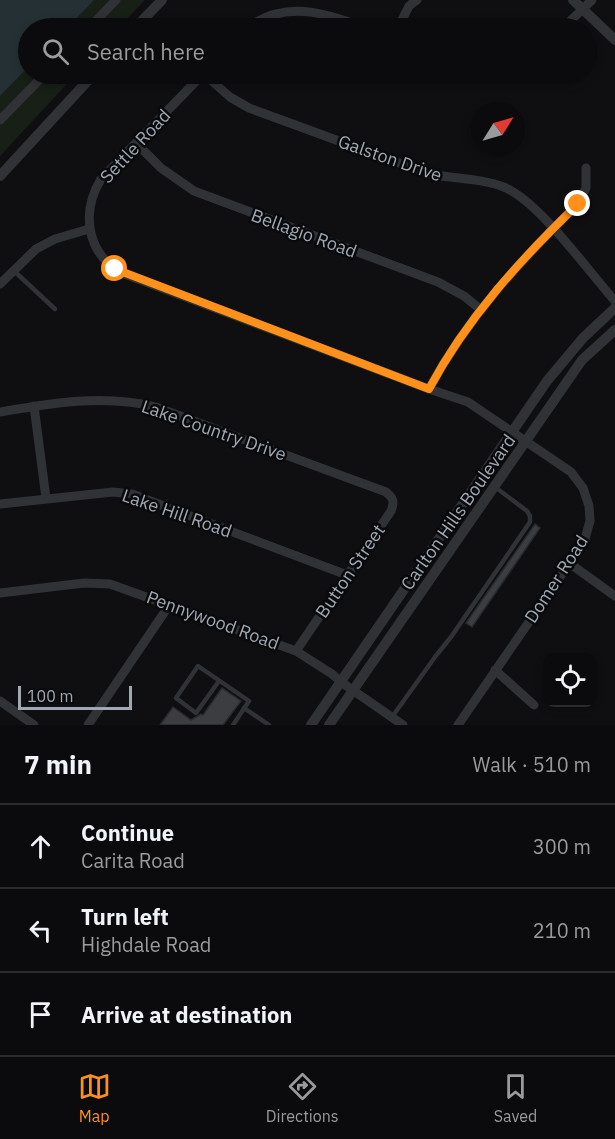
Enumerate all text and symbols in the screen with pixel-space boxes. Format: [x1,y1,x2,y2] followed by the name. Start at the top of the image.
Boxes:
[18,18,597,84] search box
[39,35,72,68] icon: search
[87,37,205,66] text: Search here
[471,102,525,156] north arrow
[95,104,175,188] street label: Settle Road
[335,130,445,187] street label: Galston Drive
[564,190,590,216] route end
[248,203,360,263] street label: Bellagio Road
[101,255,127,281] route start
[139,394,290,466] street label: Lake Country Drive
[396,430,520,594] street label: Carlton Hills Boulevard
[119,483,235,543] street label: Lake Hill Road
[310,520,390,622] street label: Button Street
[519,531,593,627] street label: Domer Road
[143,585,283,655] street label: Pennywood Road
[543,653,597,707] map controls
[543,653,597,707] button: locate
[18,683,132,710] scale bar
[27,686,74,706] text: 100 m
[24,747,92,781] text: 7 min
[473,751,591,778] text: Walk · 510 m
[81,818,174,847] text: Continue
[24,830,57,863] icon: ahead
[533,833,591,860] text: 300 m
[81,847,185,874] text: Carita Road
[81,902,169,931] text: Turn left
[24,914,57,947] icon: left
[533,917,591,944] text: 210 m
[81,931,211,958] text: Highdale Road
[24,998,57,1031] icon: arrive
[81,1000,292,1029] text: Arrive at destination
[78,1070,111,1126] tab: Map
[266,1070,339,1126] tab: Directions
[494,1070,537,1126] tab: Saved

